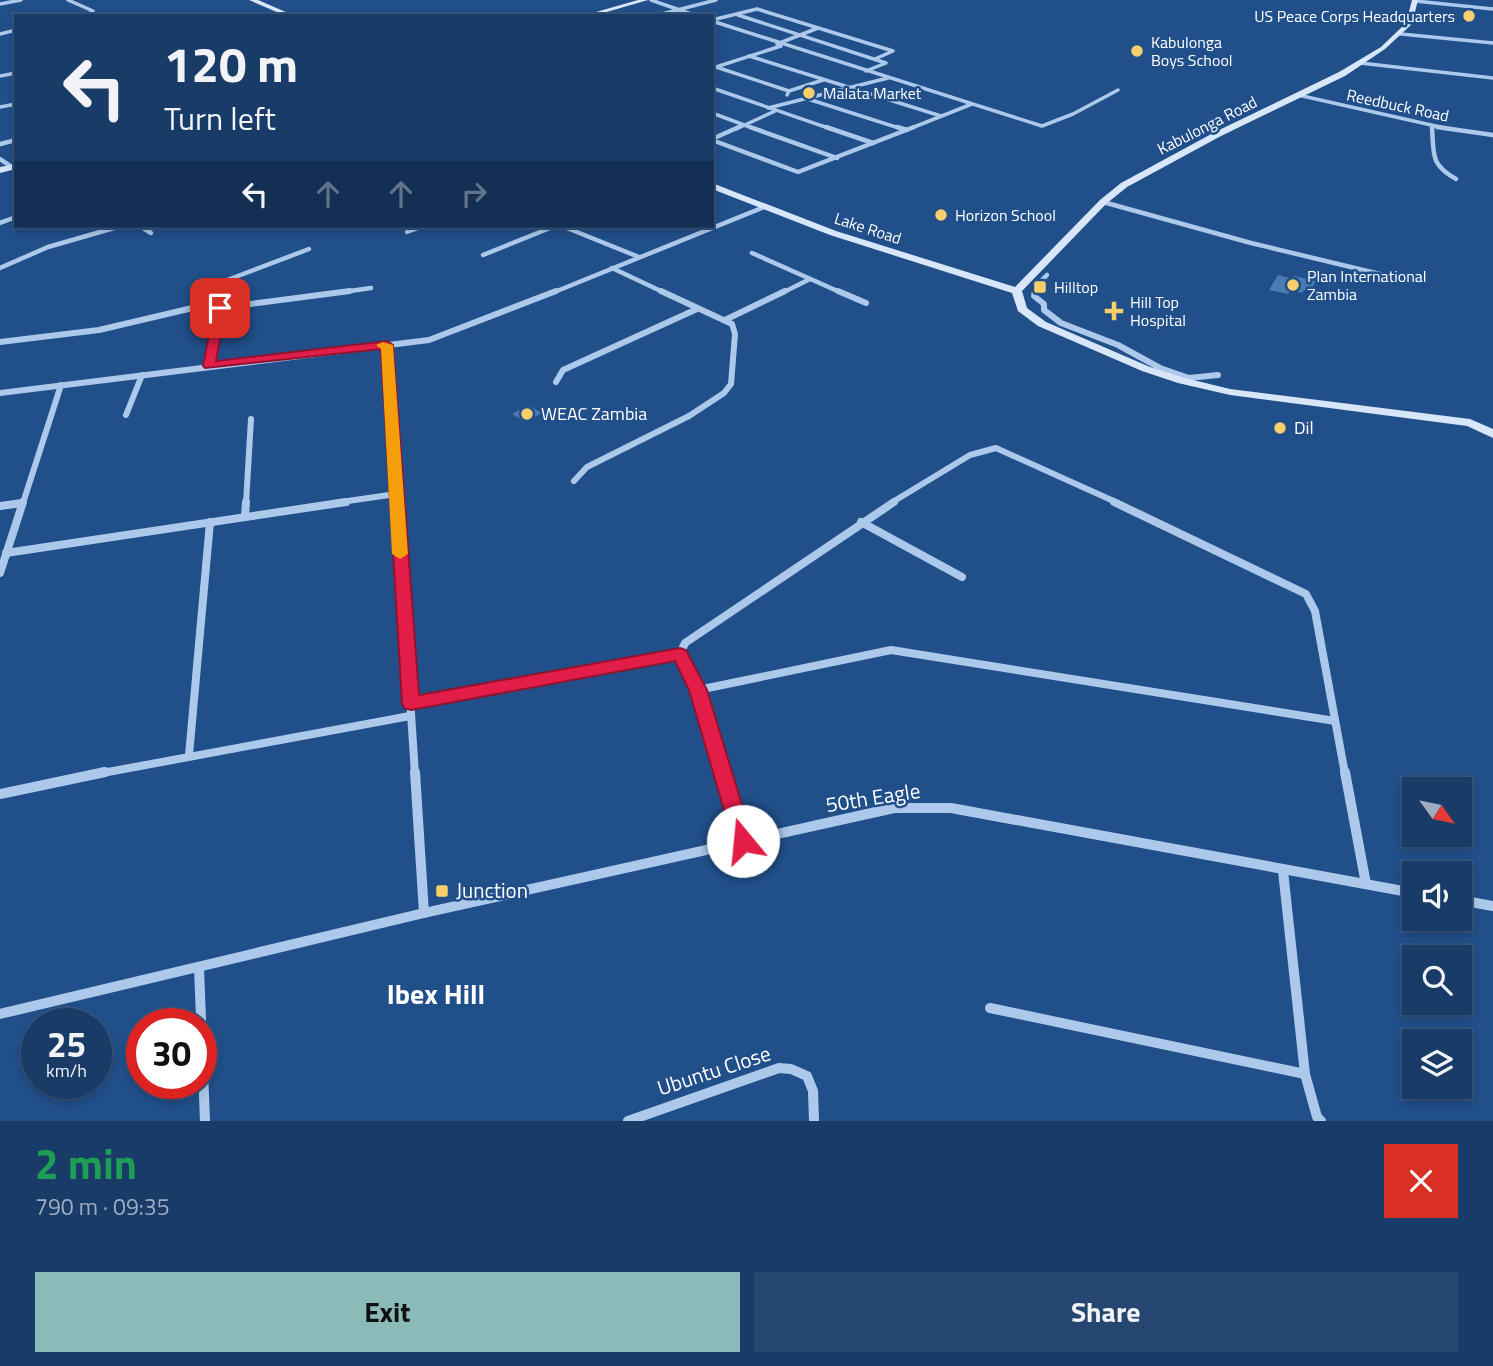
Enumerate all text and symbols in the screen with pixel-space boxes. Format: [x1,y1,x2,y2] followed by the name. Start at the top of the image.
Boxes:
[1254,4,1455,28] place label: US Peace Corps Headquarters
[1461,8,1477,24] marker: US Peace Corps Headquarters
[164,26,298,101] text: 120 m
[1151,30,1233,72] place label: Kabulonga Boys School
[49,42,140,133] icon: left
[1129,43,1145,59] marker: Kabulonga Boys School
[823,81,922,105] place label: Malata Market
[1345,82,1451,128] street label: Reedbuck Road
[801,85,817,101] marker: Malata Market
[1153,90,1261,160] street label: Kabulonga Road
[164,94,276,142] text: Turn left
[236,175,274,213] icon: left
[309,175,347,213] icon: ahead
[382,175,420,213] icon: ahead
[455,175,493,213] icon: right
[955,203,1056,227] place label: Horizon School
[831,206,905,250] street label: Lake Road
[933,207,949,223] marker: Horizon School
[1307,264,1427,306] place label: Plan International Zambia
[1054,275,1098,299] place label: Hilltop
[1285,277,1301,293] marker: Plan International Zambia
[190,278,250,338] pin
[1032,279,1048,295] marker: Hilltop
[201,289,239,327] icon: arrive
[1130,290,1186,332] place label: Hill Top Hospital
[1104,301,1124,321] marker: Hill Top Hospital
[541,400,647,427] place label: WEAC Zambia
[519,406,535,422] marker: WEAC Zambia
[1294,414,1314,441] place label: Dil
[1272,420,1288,436] marker: Dil
[823,774,922,820] street label: 50th Eagle
[1402,777,1472,847] north arrow
[1402,777,1472,1099] map controls
[706,804,780,878] position arrow
[1402,861,1472,931] button: sound
[456,874,528,906] place label: Junction
[434,883,450,899] marker: Junction
[1402,945,1472,1015] button: search
[387,972,485,1015] district label: Ibex Hill
[126,1008,217,1099] speed limit sign: 30
[47,1017,86,1071] text: 25
[1402,1029,1472,1099] button: layers
[653,1037,775,1103] street label: Ubuntu Close
[46,1057,87,1084] text: km/h
[35,1131,137,1195] text: 2 min
[1384,1144,1458,1218] button: close
[35,1189,170,1224] text: 790 m · 09:35
[35,1272,740,1352] button: Exit
[754,1272,1458,1352] button: Share

